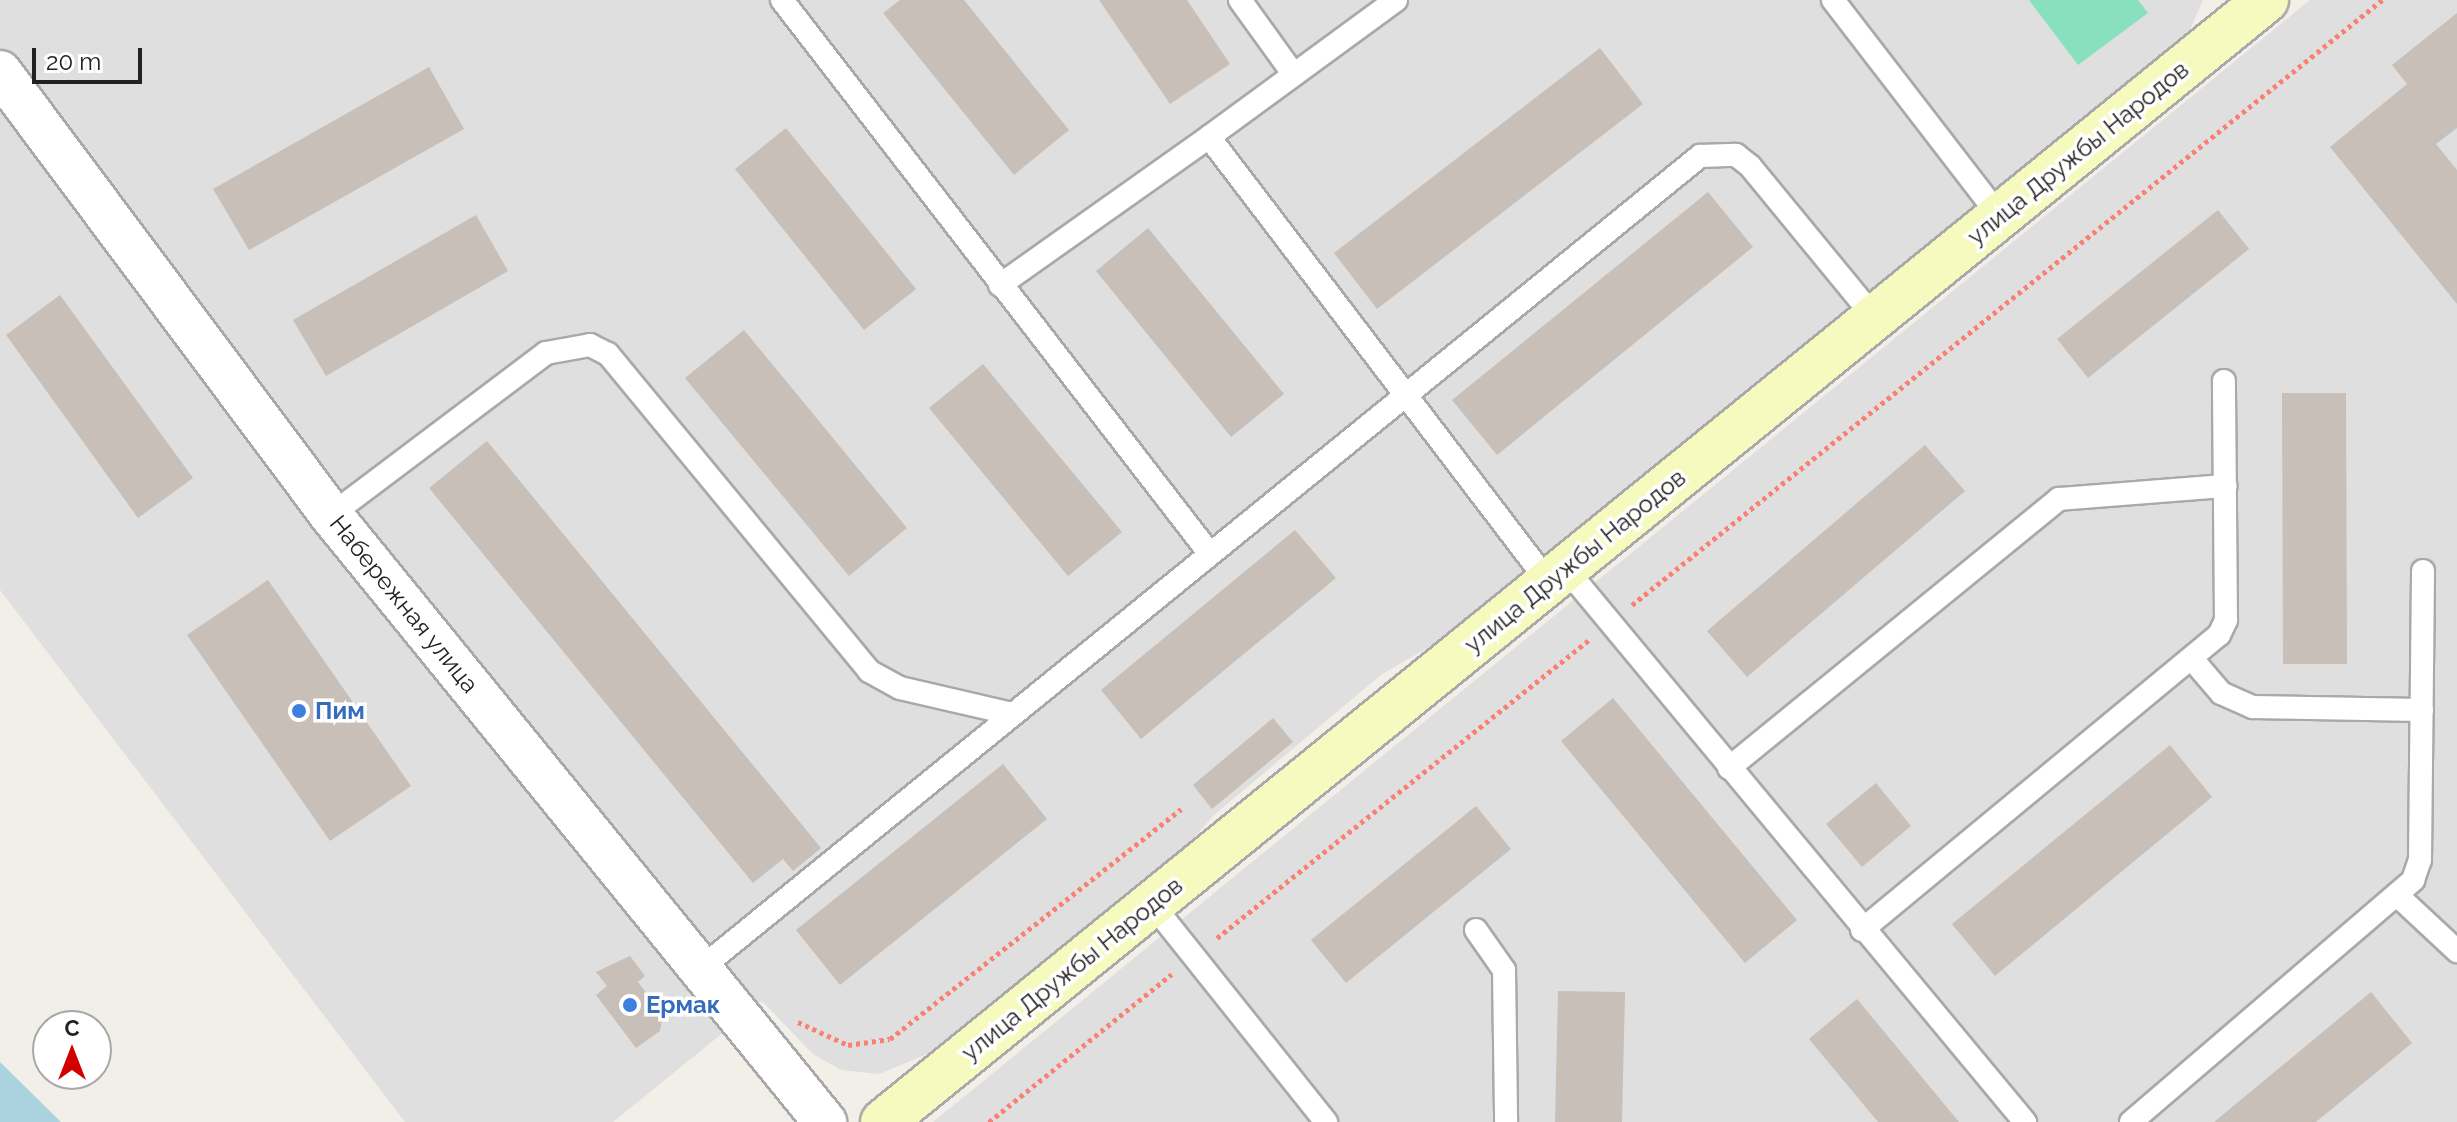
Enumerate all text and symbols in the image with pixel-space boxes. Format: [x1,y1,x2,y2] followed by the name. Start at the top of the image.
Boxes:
[36,32,146,82] scale bar
[46,47,101,76] text: 20 m
[1962,55,2194,251] street label: улица Дружбы Народов
[1459,463,1691,659] street label: улица Дружбы Народов
[323,509,485,699] street label: Набережная улица
[315,697,365,725] place label: Пим
[290,702,308,720] marker: Пим
[956,871,1188,1067] street label: улица Дружбы Народов
[646,991,721,1019] place label: Ермак
[621,996,639,1014] marker: Ермак
[32,1010,112,1090] north arrow
[64,1015,80,1041] text: С

